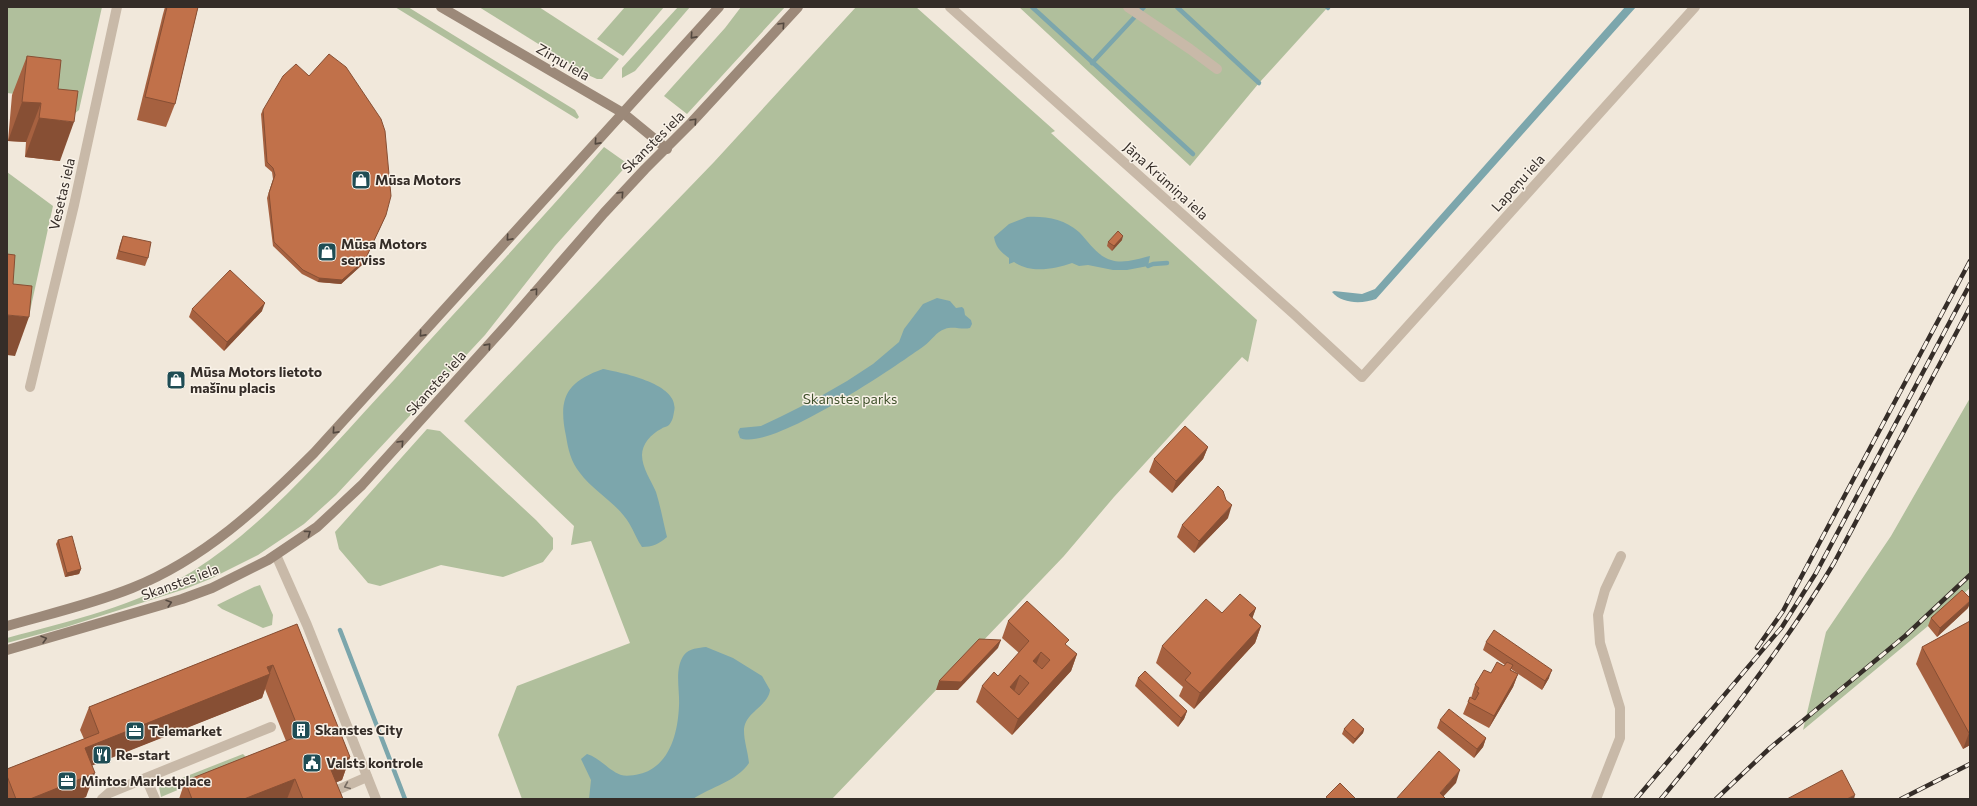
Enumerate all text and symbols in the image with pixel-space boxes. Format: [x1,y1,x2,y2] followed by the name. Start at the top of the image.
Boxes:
[777,22,784,30] one-way arrow
[690,31,698,39] one-way arrow
[533,39,593,85] street label: Zirņu iela
[618,107,687,176] street label: Skanstes iela
[689,118,696,126] one-way arrow
[594,137,601,145] one-way arrow
[1120,138,1212,224] street label: Jāņa Krūmiņa iela
[1487,150,1549,216] street label: Lapeņu iela
[45,156,78,232] street label: Vesetas iela
[350,169,372,191] shop icon: Mūsa Motors
[375,171,461,188] place label: Mūsa Motors
[616,191,624,199] one-way arrow
[507,233,514,241] one-way arrow
[341,235,427,268] place label: Mūsa Motors serviss
[316,241,338,263] shop icon: Mūsa Motors serviss
[530,289,537,296] one-way arrow
[420,330,427,337] one-way arrow
[483,343,491,351] one-way arrow
[402,347,469,419] street label: Skanstes iela
[190,363,322,396] place label: Mūsa Motors lietoto mašīnu placis
[165,369,187,391] shop icon: Mūsa Motors lietoto mašīnu placis
[803,390,897,407] park label: Skanstes parks
[332,426,339,433] one-way arrow
[396,440,404,448] one-way arrow
[304,530,311,538] one-way arrow
[139,560,221,603] street label: Skanstes iela
[166,599,173,608] one-way arrow
[41,635,48,644] one-way arrow
[290,719,312,741] building icon: Skanstes City
[124,720,146,742] office icon: Telemarket
[315,721,403,738] place label: Skanstes City
[149,722,222,739] place label: Telemarket
[91,744,113,766] restaurant icon: Re-start
[116,746,170,763] place label: Re-start
[301,752,323,774] public building icon: Valsts kontrole
[326,754,423,771] place label: Valsts kontrole
[56,770,78,792] office icon: Mintos Marketplace
[81,772,211,789] place label: Mintos Marketplace
[344,781,351,789] one-way arrow

